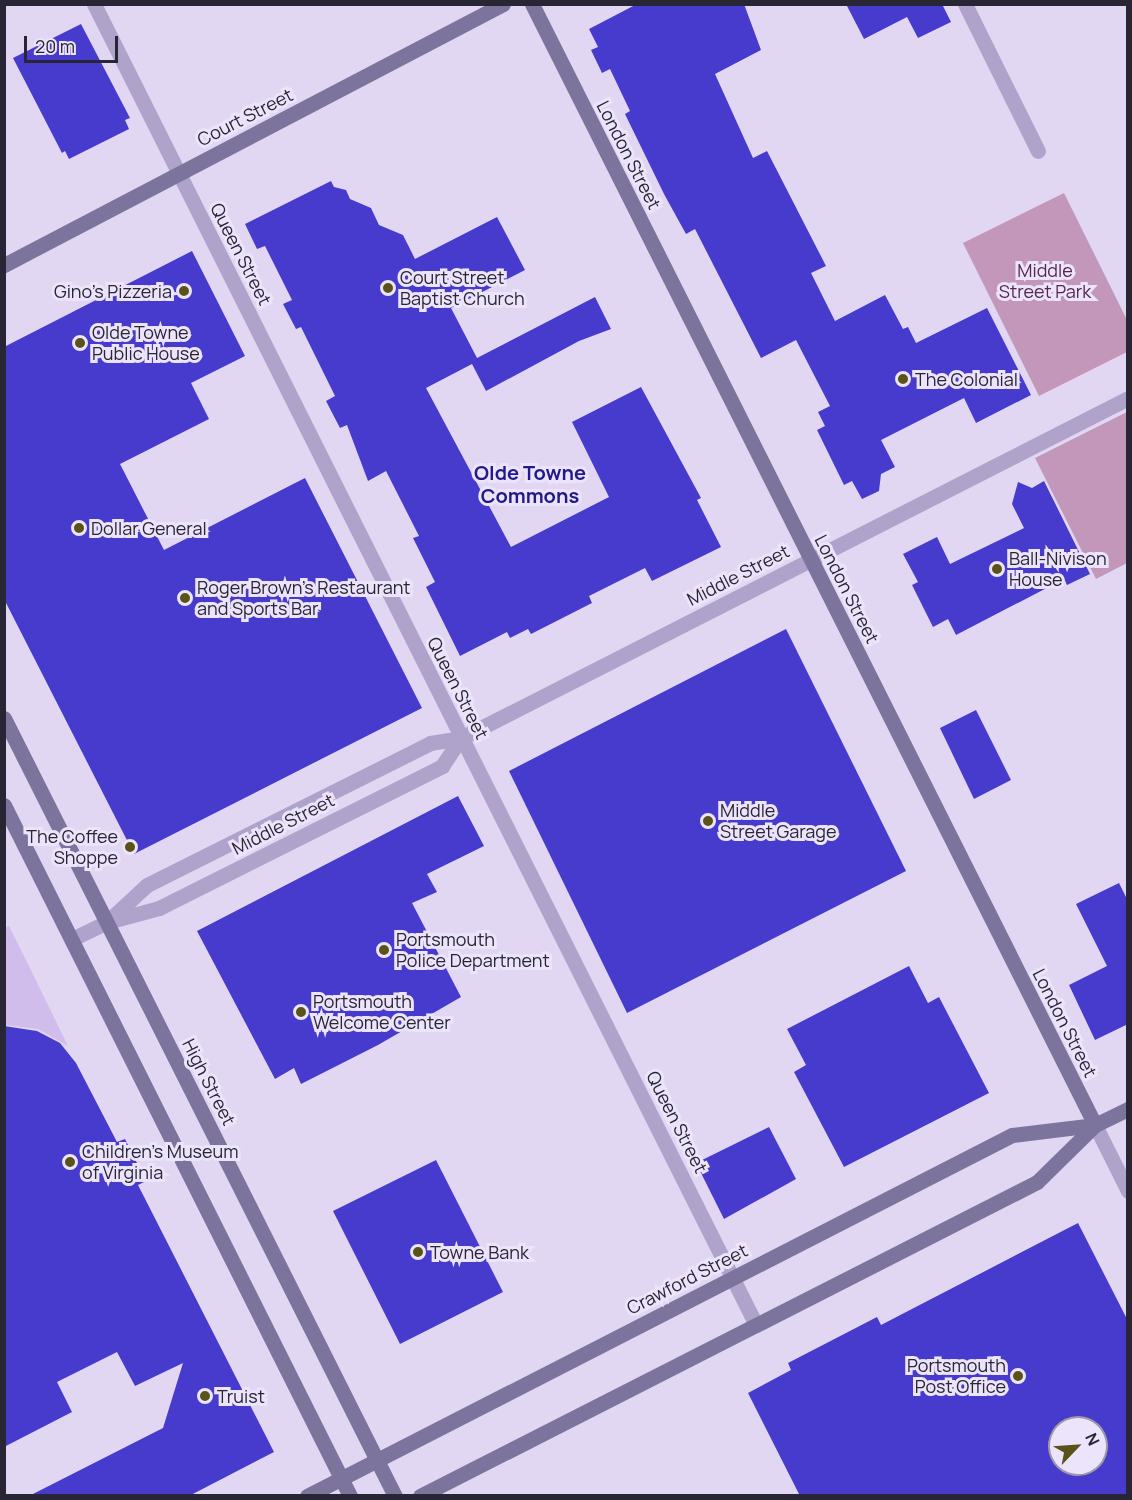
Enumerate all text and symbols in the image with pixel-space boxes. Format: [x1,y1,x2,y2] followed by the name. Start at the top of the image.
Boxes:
[27,24,122,62] scale bar
[35,34,75,58] text: 20 m
[194,84,296,150] street label: Court Street
[592,97,666,213] street label: London Street
[206,199,276,309] street label: Queen Street
[999,260,1091,302] park label: Middle Street Park
[400,267,525,310] place label: Court Street Baptist Church
[54,280,172,302] place label: Gino's Pizzeria
[381,281,395,295] marker: Court Street Baptist Church
[177,284,191,298] marker: Gino's Pizzeria
[92,322,200,364] place label: Olde Towne Public House
[73,336,87,350] marker: Olde Towne Public House
[915,368,1018,390] place label: The Colonial
[896,372,910,386] marker: The Colonial
[474,461,586,508] district label: Olde Towne Commons
[91,517,207,539] place label: Dollar General
[72,521,86,535] marker: Dollar General
[810,531,884,647] street label: London Street
[683,540,793,610] street label: Middle Street
[1009,548,1107,590] place label: Ball-Nivison House
[990,562,1004,576] marker: Ball-Nivison House
[197,577,410,620] place label: Roger Brown's Restaurant and Sports Bar
[178,591,192,605] marker: Roger Brown's Restaurant and Sports Bar
[423,633,493,743] street label: Queen Street
[228,789,338,859] street label: Middle Street
[720,800,836,842] place label: Middle Street Garage
[701,814,715,828] marker: Middle Street Garage
[26,826,118,868] place label: The Coffee Shoppe
[123,840,137,854] marker: The Coffee Shoppe
[396,929,550,972] place label: Portsmouth Police Department
[377,943,391,957] marker: Portsmouth Police Department
[1028,965,1102,1081] street label: London Street
[313,991,451,1034] place label: Portsmouth Welcome Center
[294,1005,308,1019] marker: Portsmouth Welcome Center
[178,1035,240,1129] street label: High Street
[642,1067,712,1177] street label: Queen Street
[82,1141,238,1184] place label: Children's Museum of Virginia
[63,1155,77,1169] marker: Children's Museum of Virginia
[623,1239,751,1319] street label: Crawford Street
[430,1241,529,1263] place label: Towne Bank
[411,1245,425,1259] marker: Towne Bank
[907,1355,1006,1398] place label: Portsmouth Post Office
[1011,1369,1025,1383] marker: Portsmouth Post Office
[217,1385,265,1407] place label: Truist
[198,1389,212,1403] marker: Truist
[1048,1416,1108,1476] north arrow
[1080,1429,1105,1449] text: N

